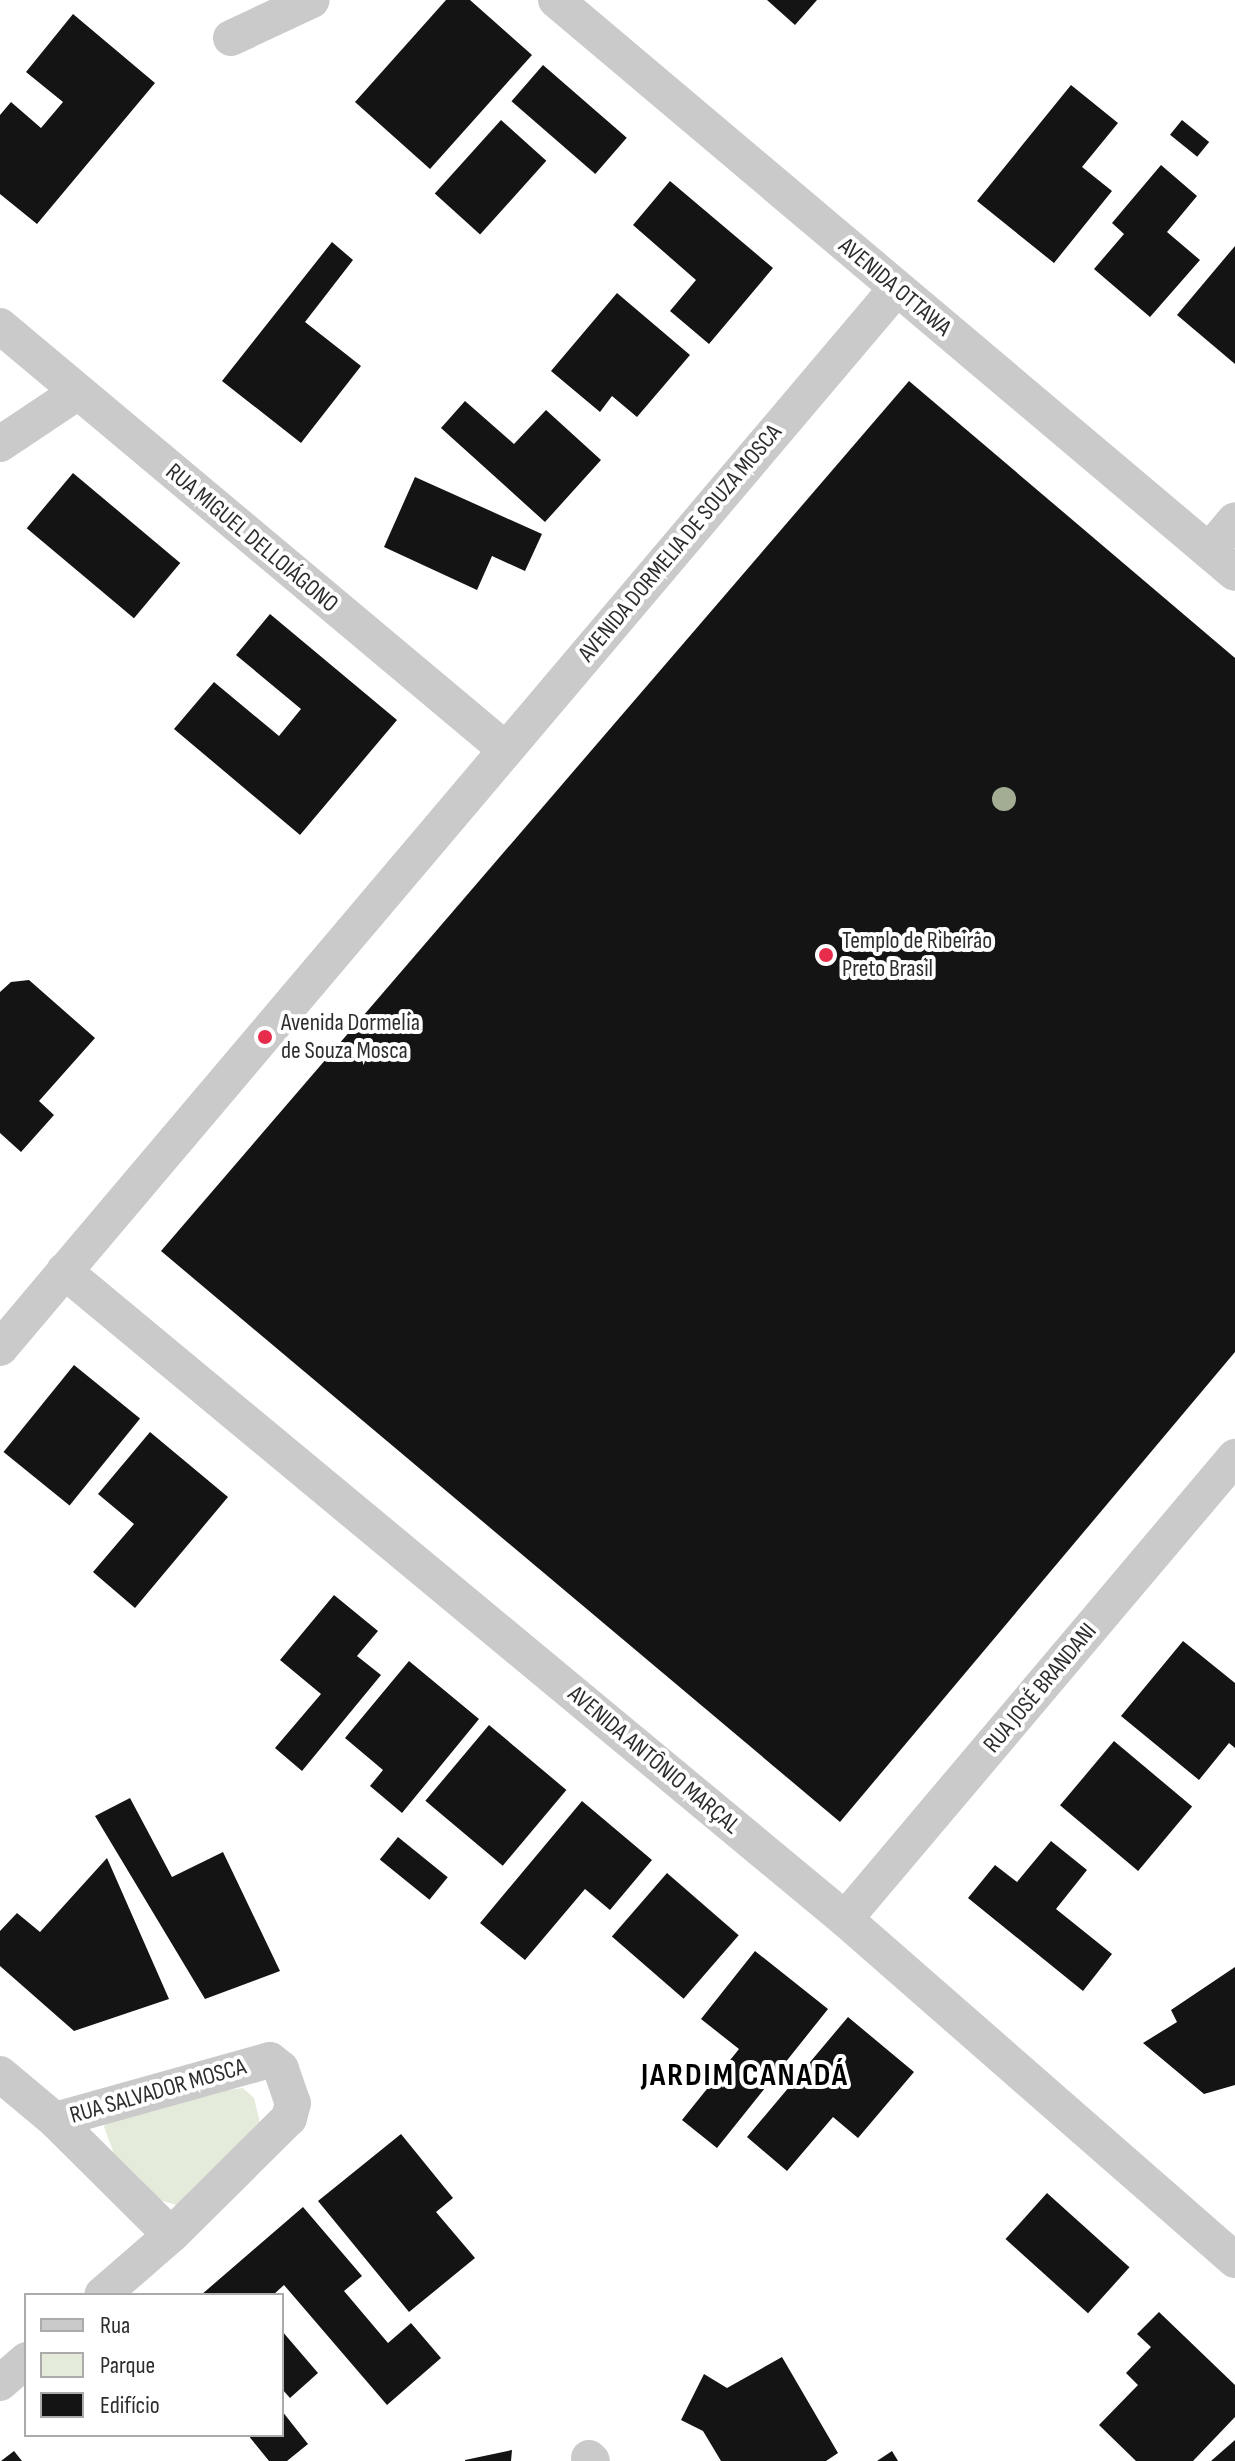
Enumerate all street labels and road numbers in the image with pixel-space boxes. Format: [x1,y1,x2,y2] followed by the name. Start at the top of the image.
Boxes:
[833,232,957,342] street label: AVENIDA OTTAWA
[572,418,788,668] street label: AVENIDA DORMELIA DE SOUZA MOSCA
[160,458,344,618] street label: RUA MIGUEL DELLOIÁGONO
[977,1617,1103,1759] street label: RUA JOSÉ BRANDANI
[562,1680,746,1840] street label: AVENIDA ANTÔNIO MARÇAL
[67,2052,249,2130] street label: RUA SALVADOR MOSCA

